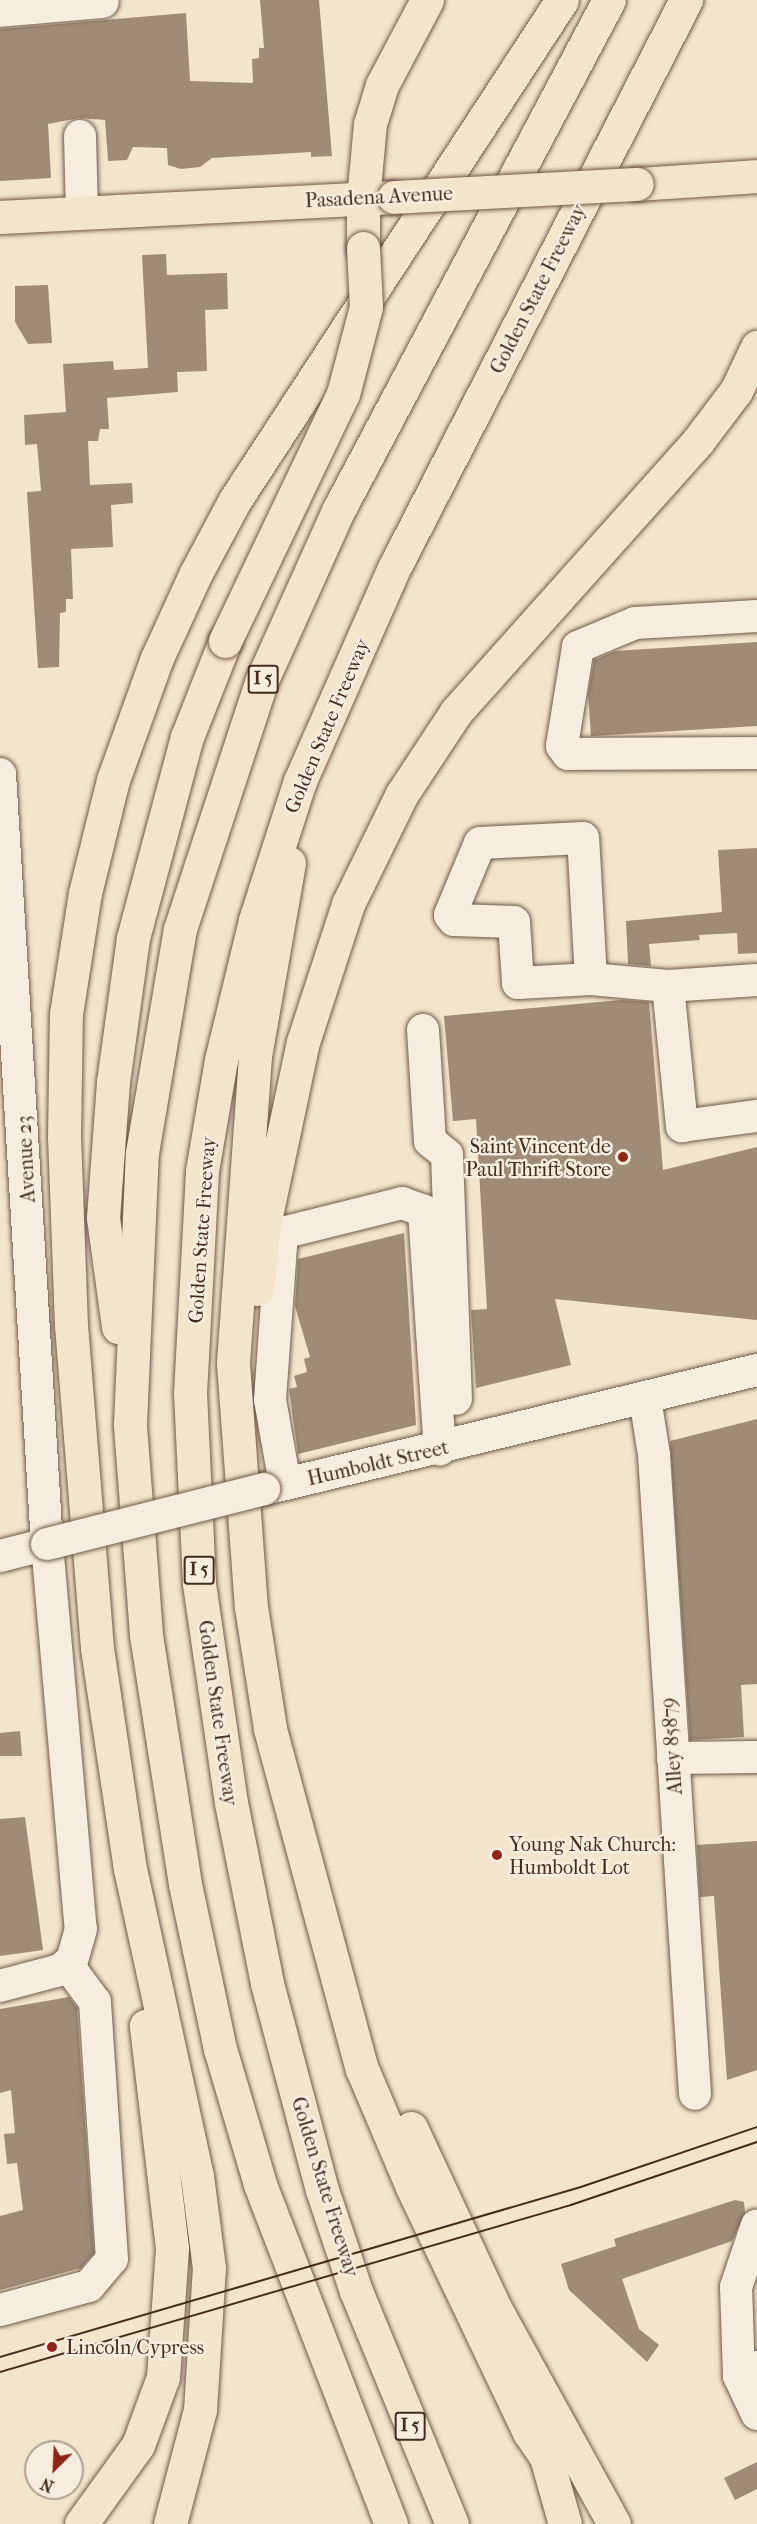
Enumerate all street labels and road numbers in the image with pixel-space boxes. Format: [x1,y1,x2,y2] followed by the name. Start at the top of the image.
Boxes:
[304,181,454,213] street label: Pasadena Avenue
[485,200,591,378] street label: Golden State Freeway
[279,635,375,817] street label: Golden State Freeway
[246,664,280,694] road number: I 5
[12,1115,40,1203] street label: Avenue 23
[183,1136,221,1324] street label: Golden State Freeway
[305,1435,451,1491] street label: Humboldt Street
[182,1555,216,1585] road number: I 5
[193,1619,243,1807] street label: Golden State Freeway
[657,1697,687,1795] street label: Alley 85879
[286,2094,364,2280] street label: Golden State Freeway
[394,2411,426,2441] road number: I 5

